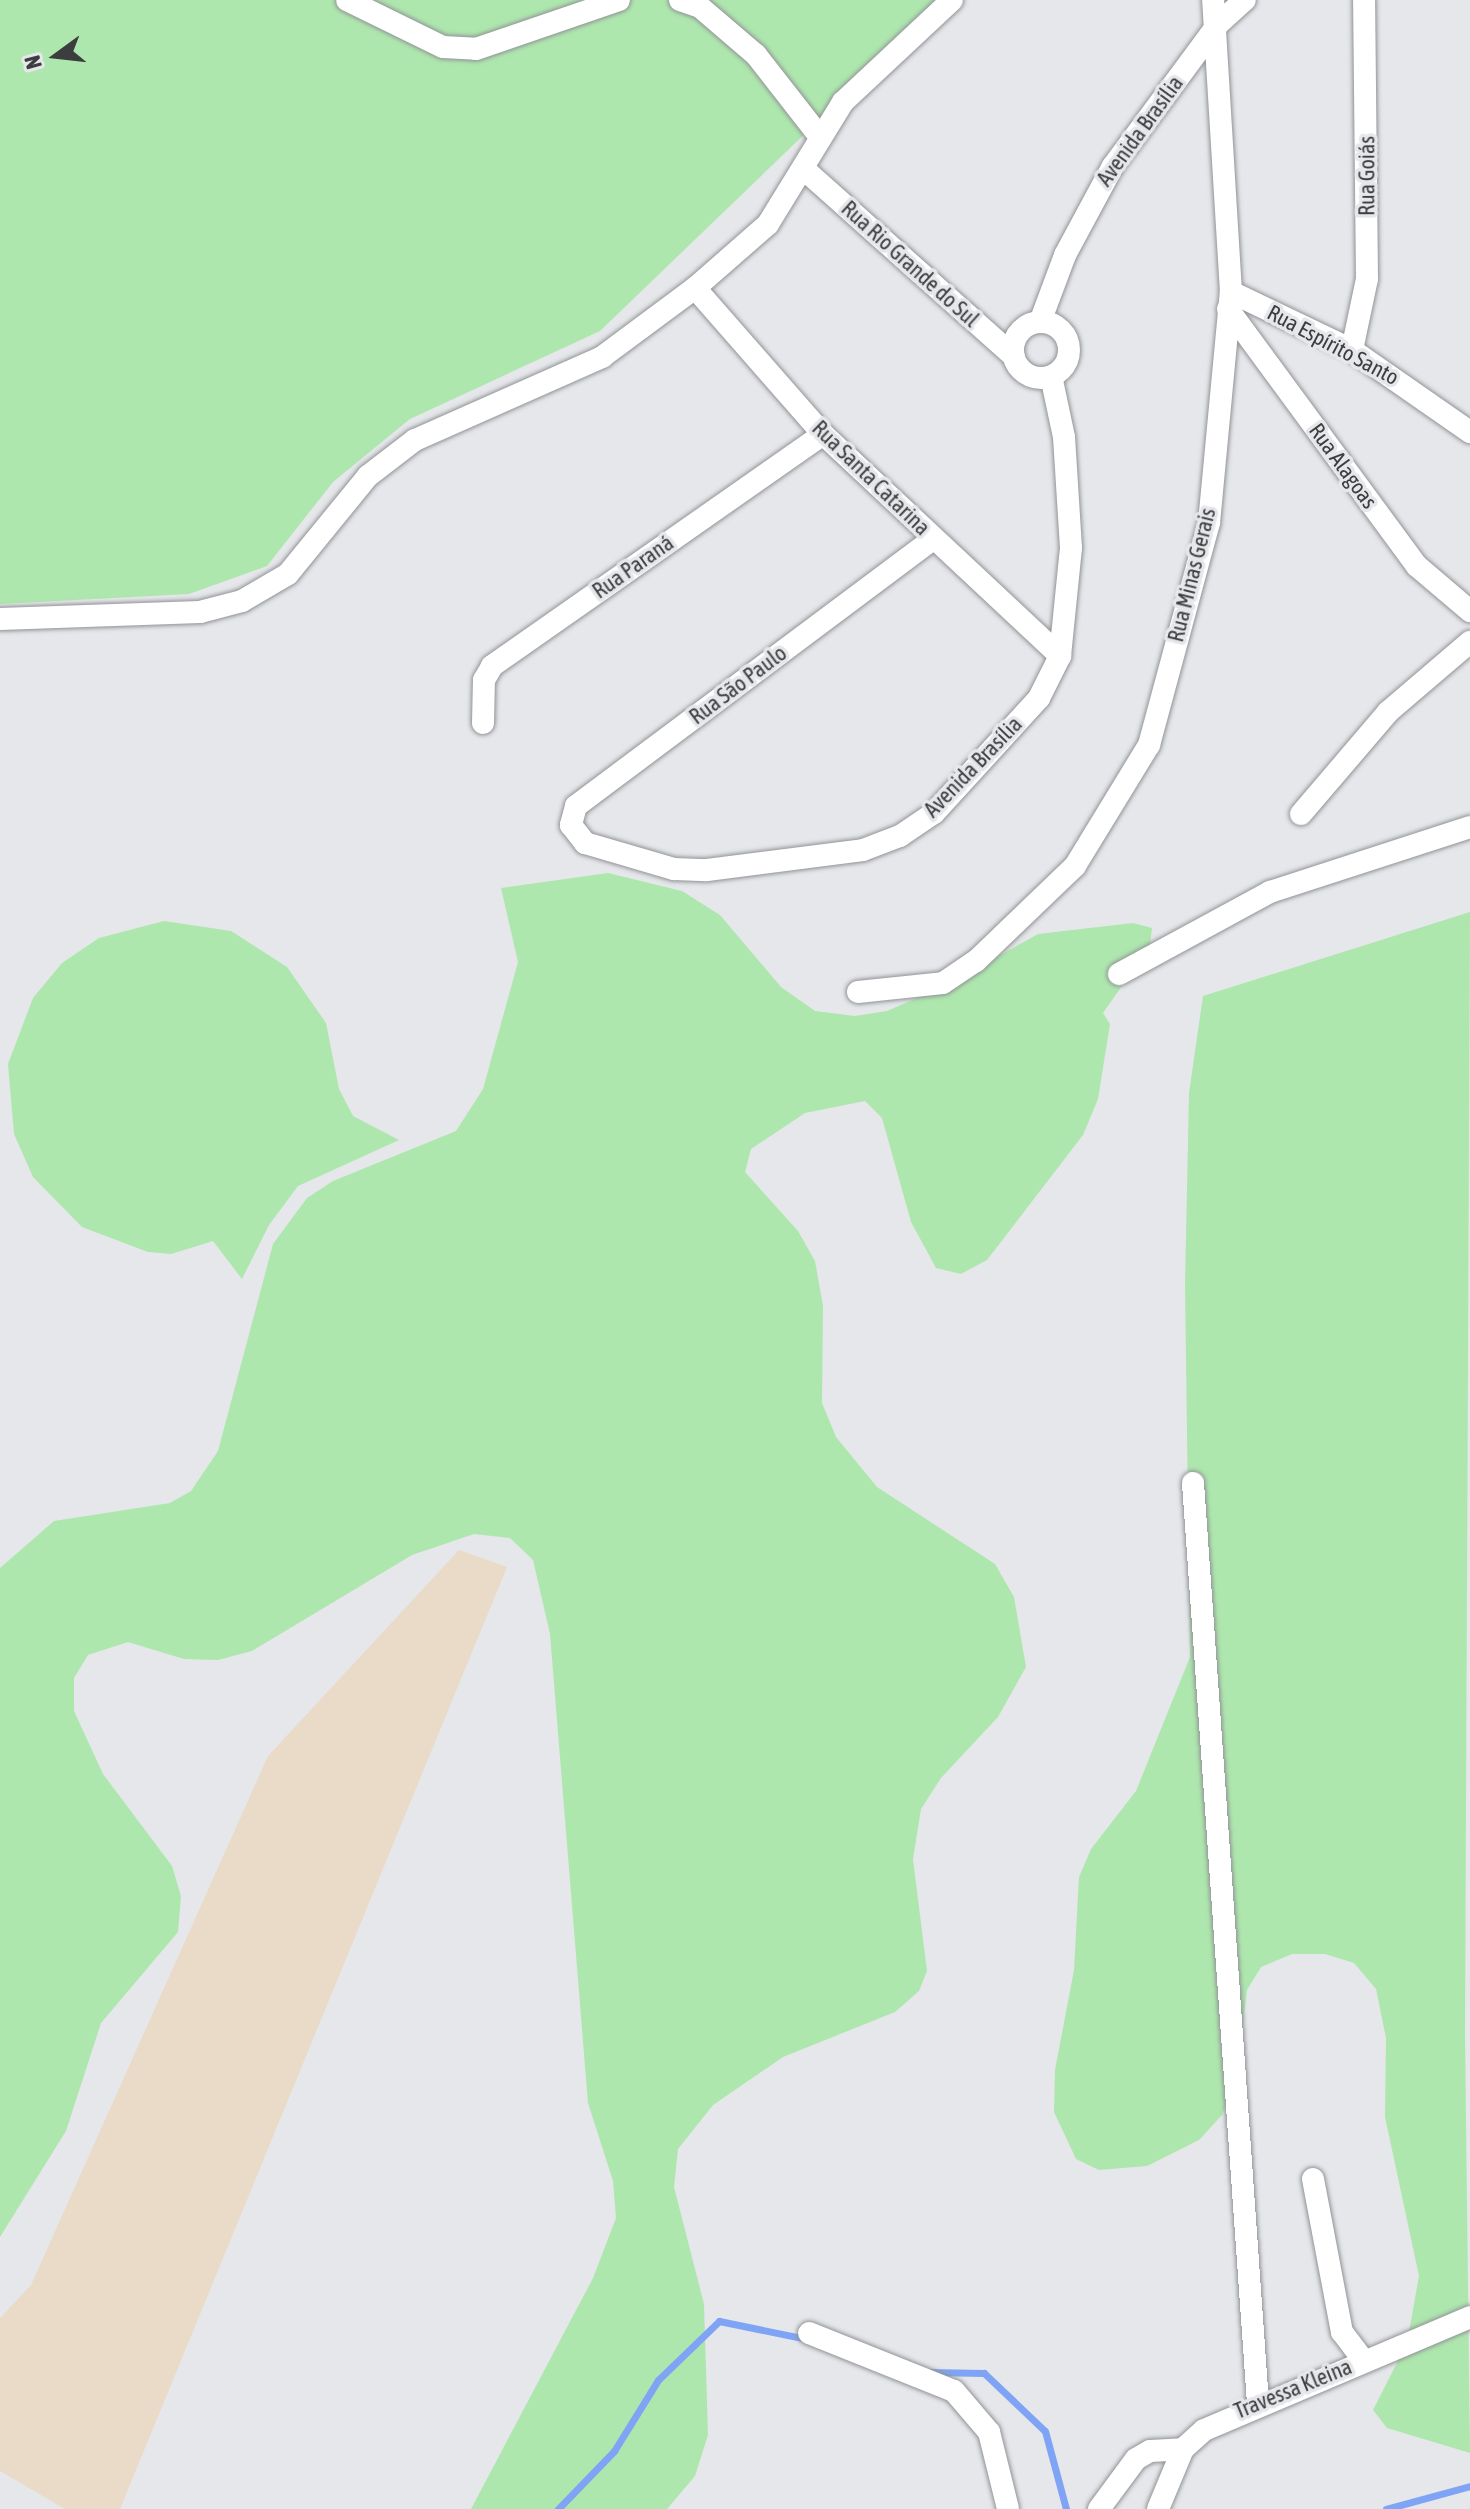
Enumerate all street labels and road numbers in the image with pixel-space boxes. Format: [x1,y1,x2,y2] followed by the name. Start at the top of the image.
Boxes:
[1091,71,1189,191] street label: Avenida Brasília
[1354,136,1380,216] street label: Rua Goiás
[836,195,984,333] street label: Rua Rio Grande do Sul
[1263,299,1403,391] street label: Rua Espírito Santo
[807,415,935,541] street label: Rua Santa Catarina
[1303,418,1383,514] street label: Rua Alagoas
[1163,505,1221,645] street label: Rua Minas Gerais
[587,530,679,604] street label: Rua Paraná
[684,640,792,730] street label: Rua São Paulo
[918,711,1028,823] street label: Avenida Brasília
[1230,2353,1356,2425] street label: Travessa Kleina

